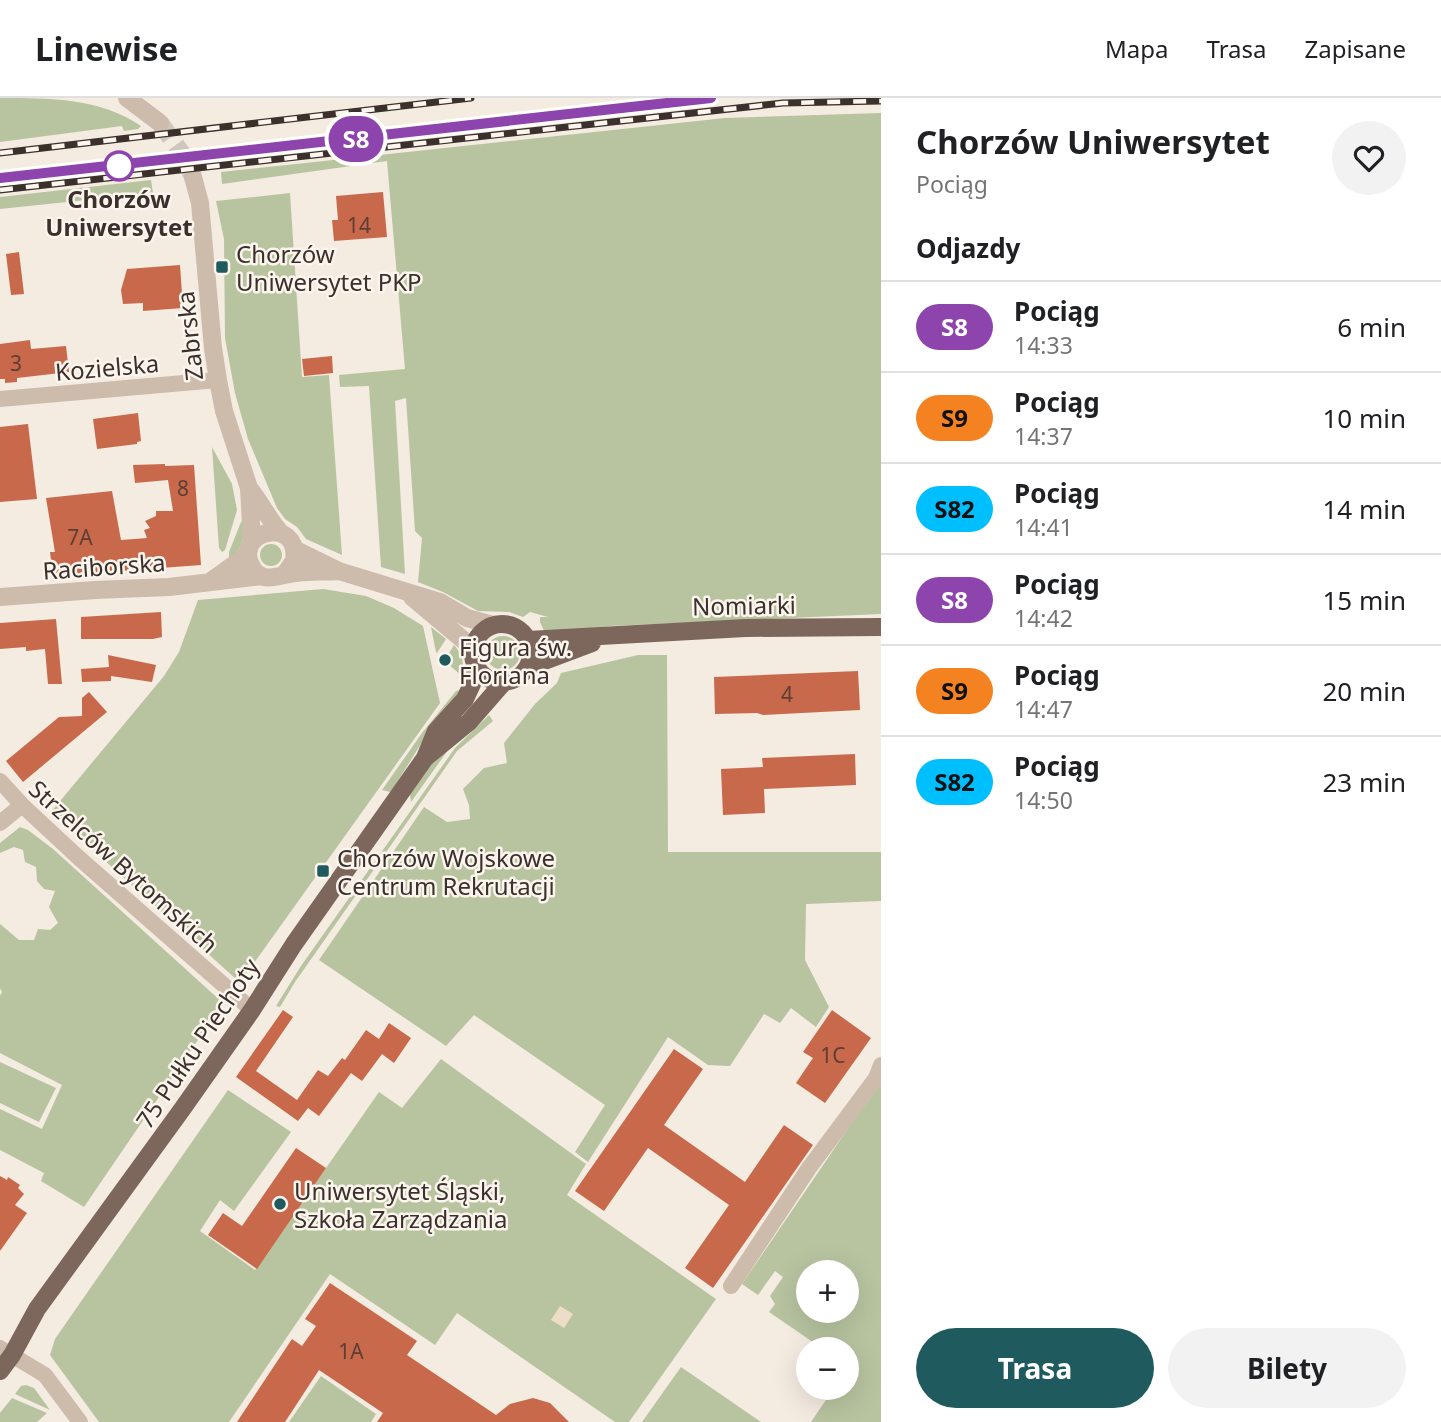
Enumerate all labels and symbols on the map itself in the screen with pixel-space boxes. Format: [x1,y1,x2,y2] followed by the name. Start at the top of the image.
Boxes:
[324,116,388,162] line badge: S8
[104,151,134,181] marker: Chorzów Uniwersytet
[45,182,193,243] place label: Chorzów Uniwersytet
[347,211,371,239] house number: 14
[236,237,422,298] place label: Chorzów Uniwersytet PKP
[214,259,230,275] marker: Chorzów Uniwersytet PKP
[168,290,210,382] street label: Zabrska
[54,346,160,388] street label: Kozielska
[10,349,22,377] house number: 3
[177,474,189,502] house number: 8
[67,523,93,551] house number: 7A
[41,545,167,587] street label: Raciborska
[692,588,796,622] street label: Nomiarki
[459,630,572,691] place label: Figura św. Floriana
[437,652,453,668] marker: Figura św. Floriana
[781,680,793,708] house number: 4
[22,772,226,960] street label: Strzelców Bytomskich
[337,841,555,902] place label: Chorzów Wojskowe Centrum Rekrutacji
[315,863,331,879] marker: Chorzów Wojskowe Centrum Rekrutacji
[128,951,267,1135] street label: 75 Pułku Piechoty
[820,1041,846,1069] house number: 1C
[294,1174,508,1235] place label: Uniwersytet Śląski, Szkoła Zarządzania
[272,1196,288,1212] marker: Uniwersytet Śląski, Szkoła Zarządzania
[338,1337,364,1365] house number: 1A

